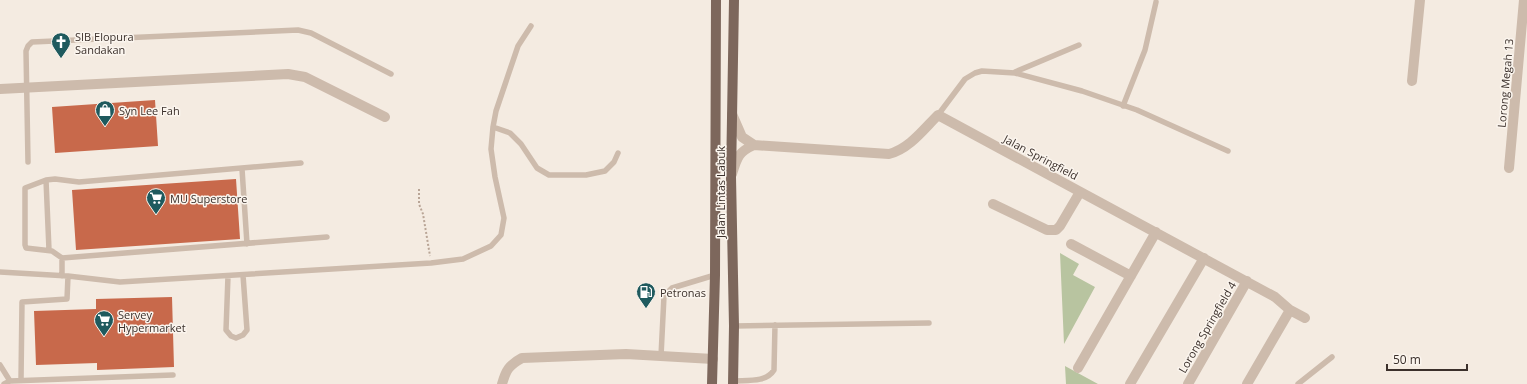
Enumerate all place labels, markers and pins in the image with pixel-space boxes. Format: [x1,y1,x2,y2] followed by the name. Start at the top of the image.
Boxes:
[75,29,134,57] place label: SIB Elopura Sandakan
[50,31,72,59] church icon: SIB Elopura Sandakan
[94,99,116,127] shop icon: Syn Lee Fah
[119,103,180,118] place label: Syn Lee Fah
[145,187,167,215] supermarket icon: MU Superstore
[170,191,247,206] place label: MU Superstore
[635,281,657,309] fuel station icon: Petronas
[660,285,706,300] place label: Petronas
[118,307,186,335] place label: Servey Hypermarket
[93,309,115,337] supermarket icon: Servey Hypermarket

